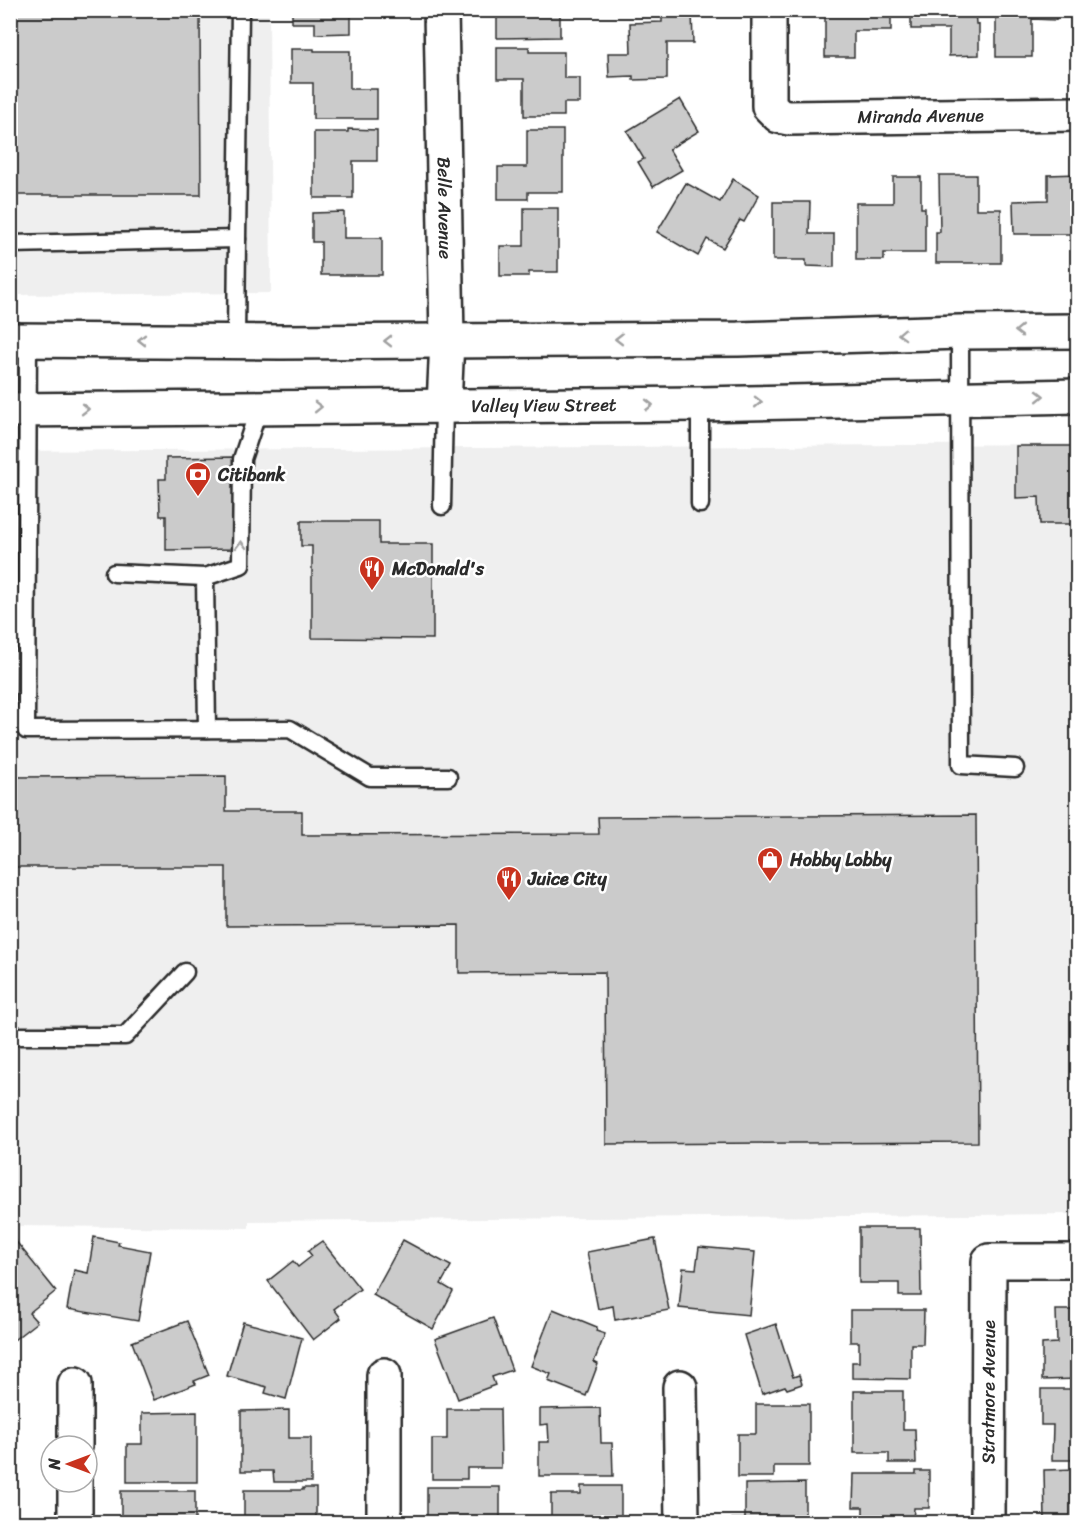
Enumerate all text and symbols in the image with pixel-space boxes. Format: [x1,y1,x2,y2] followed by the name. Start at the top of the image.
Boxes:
[857,99,984,133] street label: Miranda Avenue
[428,157,462,259] street label: Belle Avenue
[1015,325,1024,337] one-way arrow
[897,327,906,340] one-way arrow
[614,333,623,345] one-way arrow
[138,334,147,346] one-way arrow
[384,335,393,347] one-way arrow
[471,389,617,422] street label: Valley View Street
[1036,390,1045,403] one-way arrow
[754,396,763,408] one-way arrow
[645,399,654,411] one-way arrow
[313,401,322,413] one-way arrow
[80,403,89,415] one-way arrow
[217,459,285,491] place label: Citibank
[183,460,213,498] bank icon: Citibank
[235,541,247,550] one-way arrow
[391,553,485,585] place label: McDonald's
[357,554,387,592] restaurant icon: McDonald's
[789,844,892,876] place label: Hobby Lobby
[755,845,785,883] shop icon: Hobby Lobby
[527,863,607,895] place label: Juice City
[494,864,524,902] restaurant icon: Juice City
[972,1320,1005,1464] street label: Stratmore Avenue
[39,1434,99,1494] north arrow
[40,1458,69,1471] text: N

